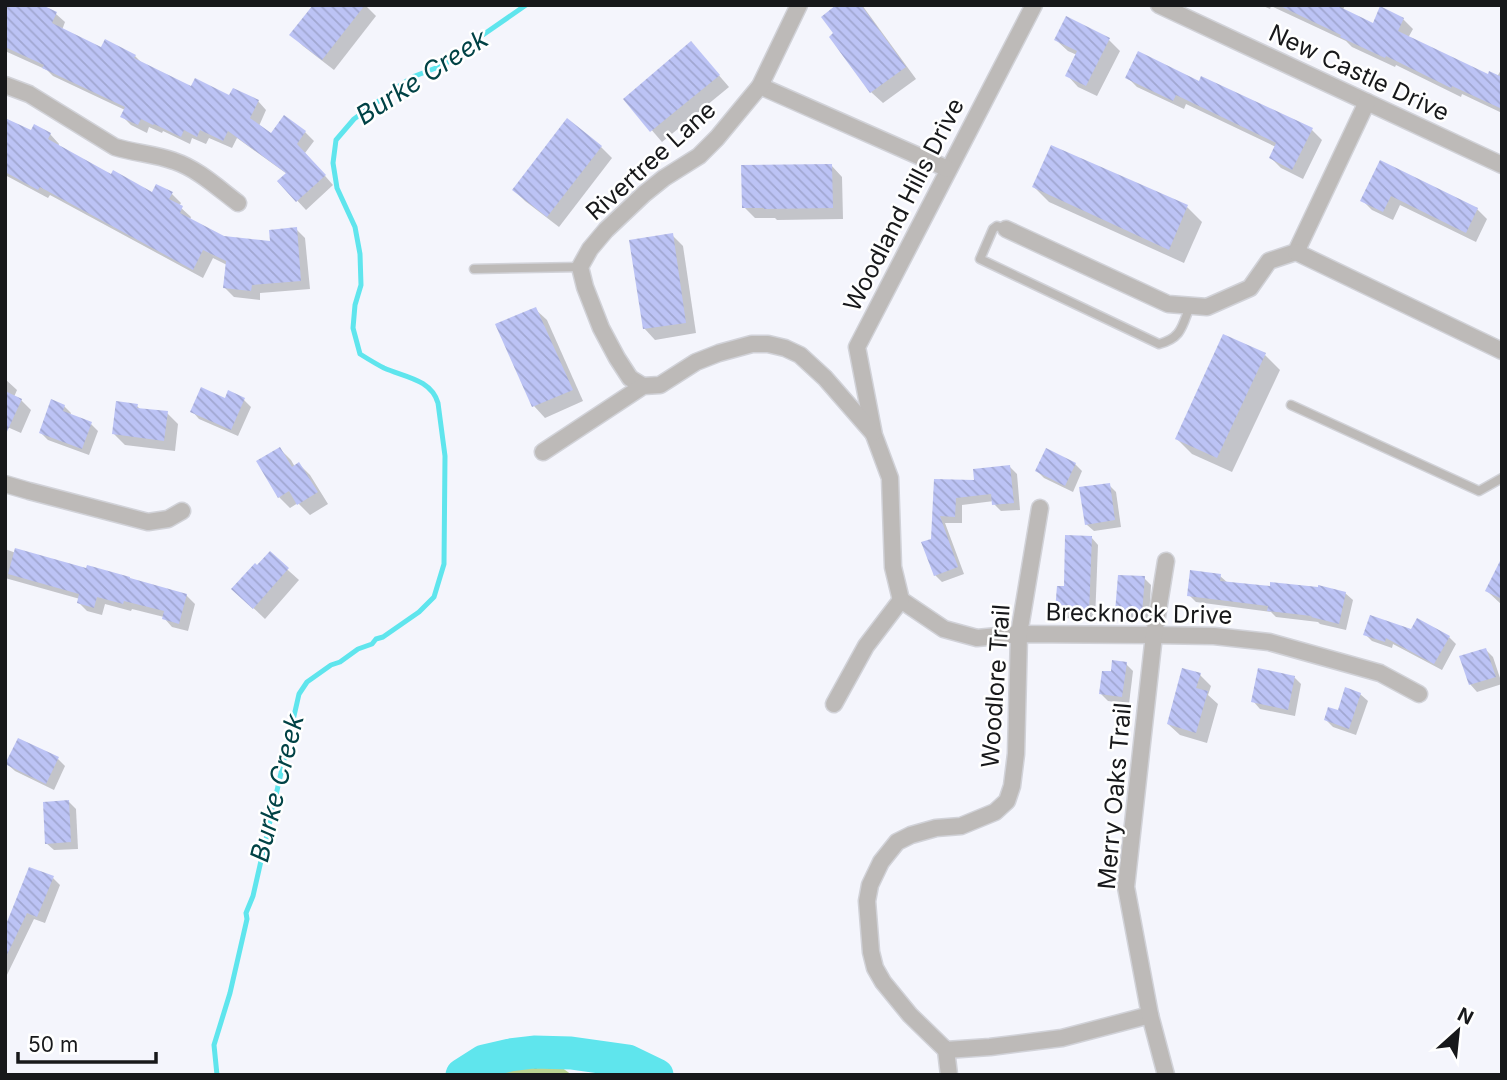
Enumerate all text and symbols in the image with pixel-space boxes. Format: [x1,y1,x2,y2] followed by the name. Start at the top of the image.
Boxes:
[1264,18,1454,127] street label: New Castle Drive
[350,22,494,131] water label: Burke Creek
[837,93,970,316] street label: Woodland Hills Drive
[580,95,721,226] street label: Rivertree Lane
[1045,597,1233,630] street label: Brecknock Drive
[975,603,1016,769] street label: Woodlore Trail
[1092,701,1137,891] street label: Merry Oaks Trail
[243,710,310,865] water label: Burke Creek
[1423,996,1493,1066] north arrow
[1454,1003,1477,1030] text: N
[18,1020,156,1064] scale bar
[28,1032,78,1057] text: 50 m

